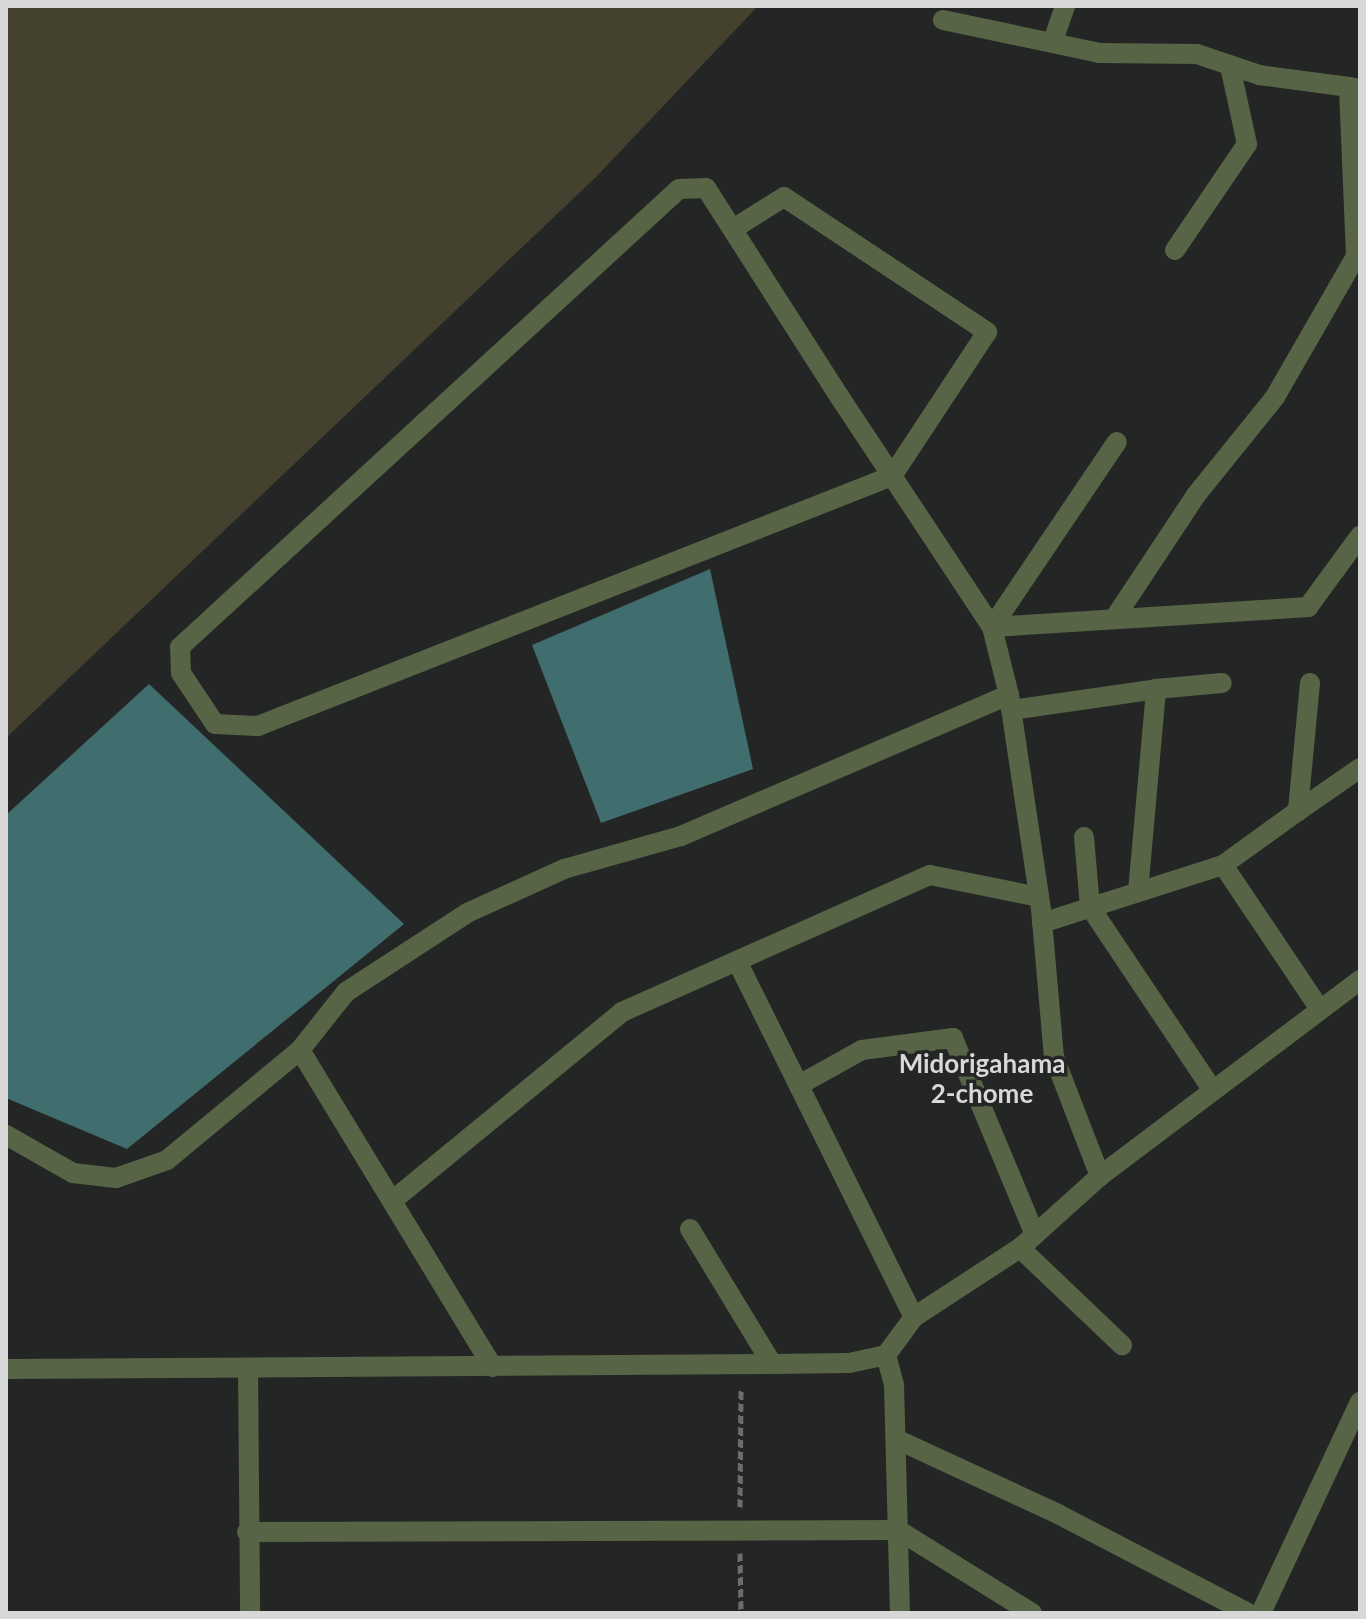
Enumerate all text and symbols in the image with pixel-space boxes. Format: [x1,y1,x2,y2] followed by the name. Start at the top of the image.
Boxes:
[899,1048,1065,1110] district label: Midorigahama 2-chome

